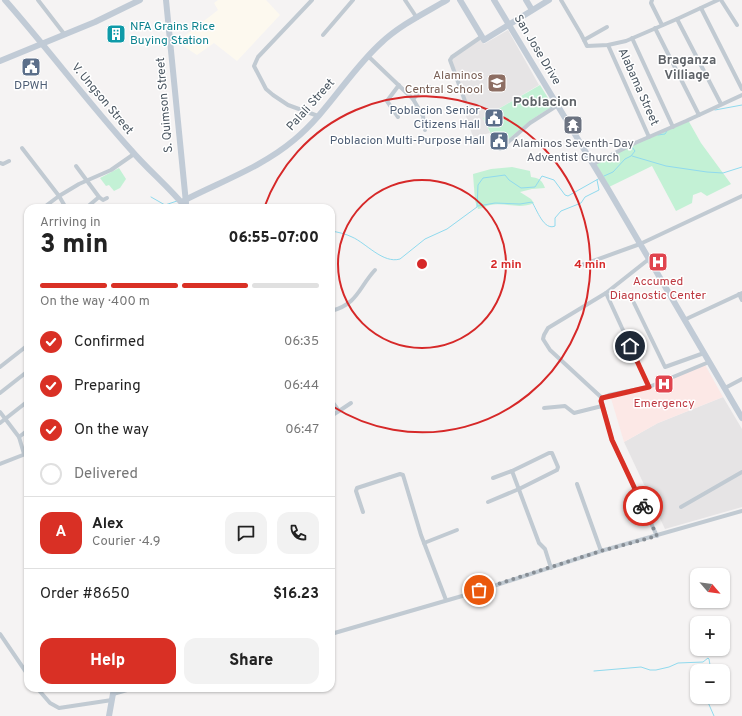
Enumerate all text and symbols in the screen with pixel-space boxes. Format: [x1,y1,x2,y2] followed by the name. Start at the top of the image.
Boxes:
[510,12,564,88] street label: San Jose Drive
[130,19,215,49] place label: NFA Grains Rice Buying Station
[105,23,127,45] building icon: NFA Grains Rice Buying Station
[614,46,662,128] street label: Alabama Street
[658,53,716,84] district label: Braganza Villiage
[20,56,42,78] public building icon: DPWH
[153,57,177,153] street label: S. Quimson Street
[67,60,137,138] street label: V. Ungson Street
[405,68,483,98] place label: Alaminos Central School
[486,72,508,94] school or university icon: Alaminos Central School
[283,75,339,135] street label: Palali Street
[14,78,48,94] place label: DPWH
[513,94,577,111] district label: Poblacion
[389,103,480,133] place label: Poblacion Senior Citizens Hall
[483,107,505,129] public building icon: Poblacion Senior Citizens Hall
[562,114,584,136] temple icon: Alaminos Seventh-Day Adventist Church
[488,130,510,152] public building icon: Poblacion Multi-Purpose Hall
[330,133,485,149] place label: Poblacion Multi-Purpose Hall
[512,136,634,166] place label: Alaminos Seventh-Day Adventist Church
[40,215,101,231] text: Arriving in
[40,229,108,262] text: 3 min
[229,229,319,248] text: 06:55–07:00
[647,251,669,273] hospital icon: Accumed Diagnostic Center
[415,257,429,271] centre of rings
[490,257,522,273] text: 2 min
[574,257,606,273] text: 4 min
[610,274,707,304] place label: Accumed Diagnostic Center
[40,294,150,310] text: On the way · 400 m
[613,329,647,363] pin
[40,331,62,353] icon: check
[74,333,145,352] text: Confirmed
[284,334,319,350] text: 06:35
[619,335,641,357] icon: home
[653,373,675,395] hospital icon: Emergency
[40,375,62,397] icon: check
[74,377,141,396] text: Preparing
[284,378,319,394] text: 06:44
[633,396,695,412] place label: Emergency
[40,419,62,441] icon: check
[74,421,149,440] text: On the way
[285,422,319,438] text: 06:47
[74,465,138,484] text: Delivered
[623,486,663,526] courier
[632,495,654,517] icon: bike
[225,512,267,554] button: chat
[277,512,319,554] button: phone
[92,515,124,534] text: Alex
[56,523,66,542] text: A
[92,534,160,550] text: Courier · 4.9
[690,568,730,608] north arrow
[690,568,730,704] map controls
[462,573,496,607] pin
[468,579,490,601] icon: bag
[40,585,130,604] text: Order #8650
[273,585,319,604] text: $16.23
[690,616,730,656] button: +
[40,638,176,684] button: Help
[184,638,319,684] button: Share
[690,664,730,704] button: −

